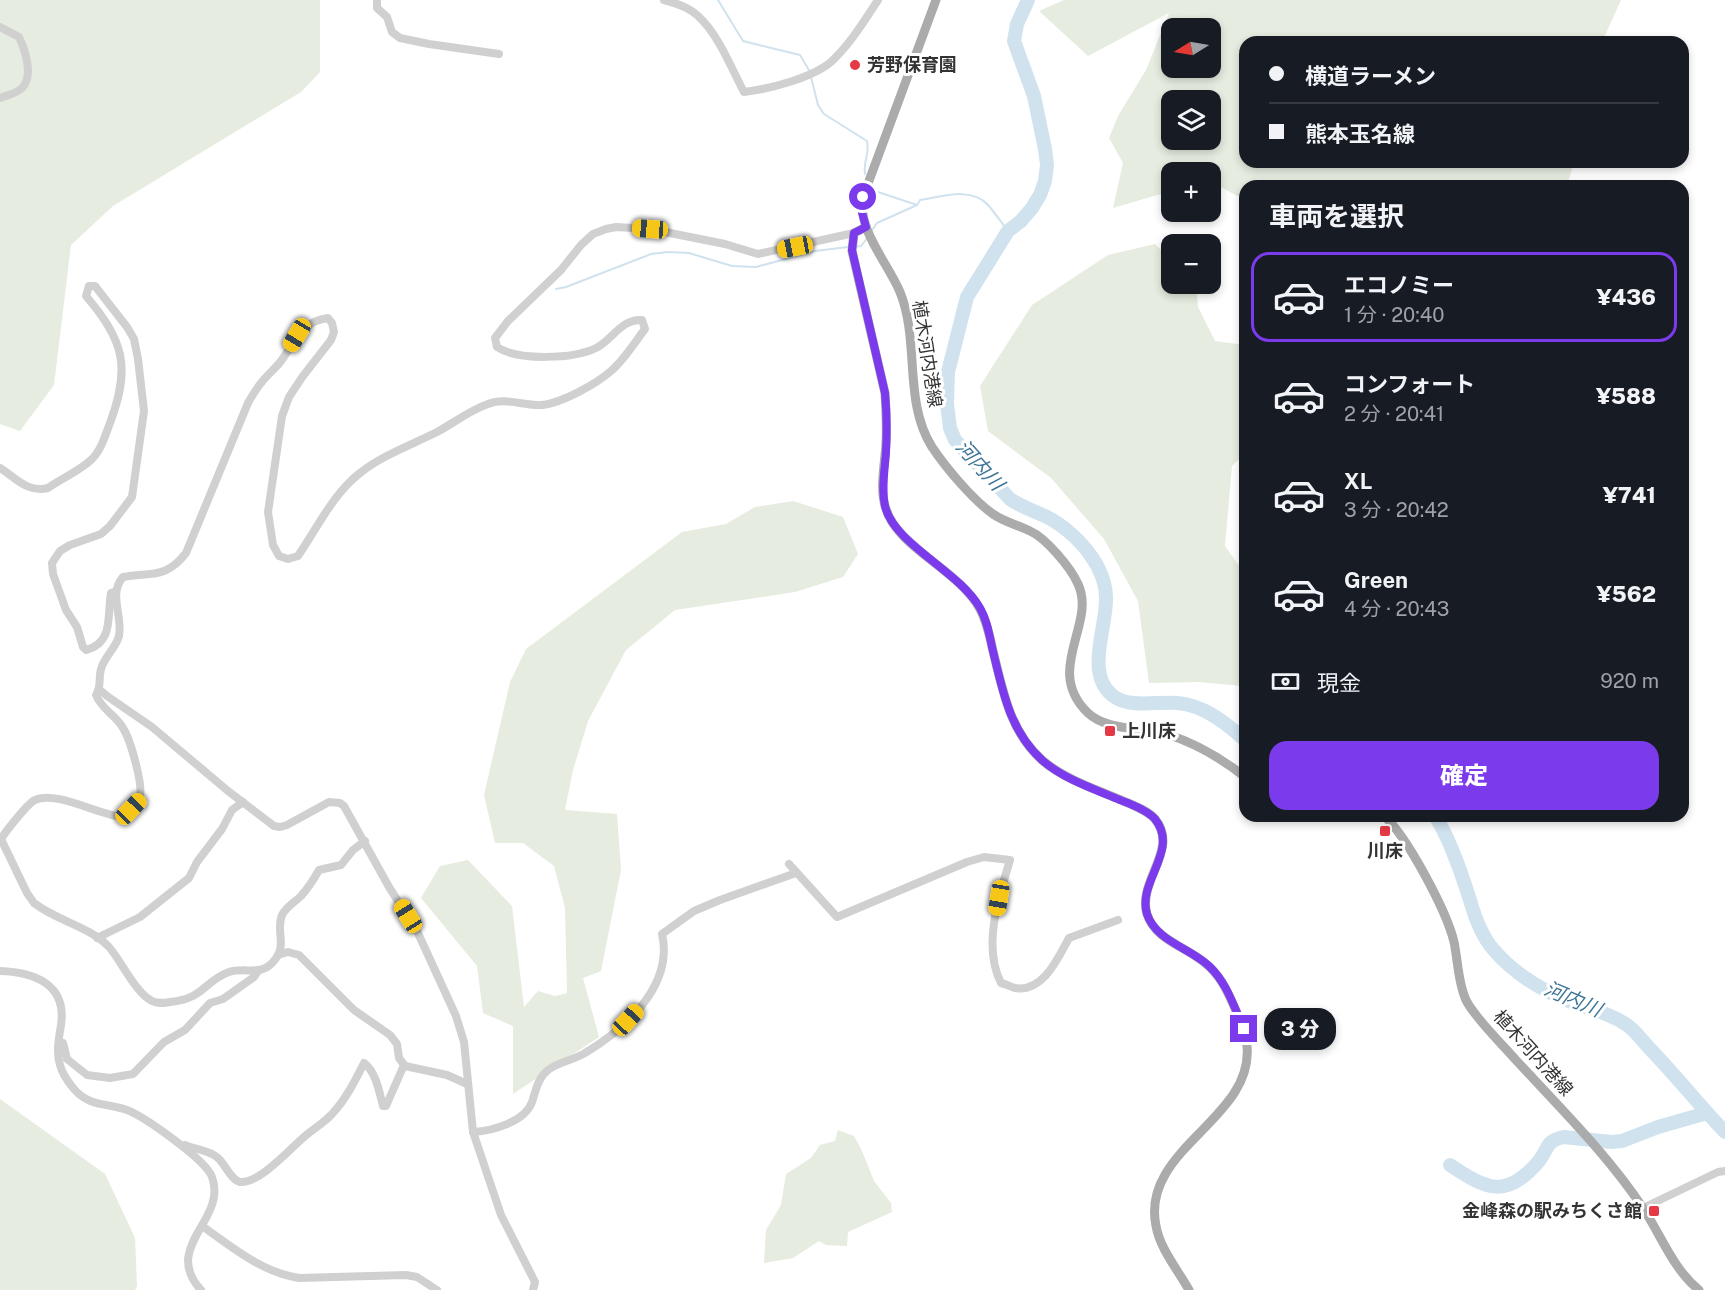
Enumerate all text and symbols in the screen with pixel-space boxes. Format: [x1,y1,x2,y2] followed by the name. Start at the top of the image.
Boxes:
[1161,18,1221,78] north arrow
[1161,18,1221,294] map controls
[867,54,957,75] place label: 芳野保育園
[848,58,862,72] marker: 芳野保育園
[1305,63,1436,89] text: 横道ラーメン
[1161,90,1221,150] button: layers
[1305,121,1415,147] text: 熊本玉名線
[1161,162,1221,222] button: +
[849,183,876,210] route start
[1269,200,1404,232] text: 車両を選択
[631,219,669,239] car
[1161,234,1221,294] button: −
[776,235,814,259] car
[1272,270,1326,324] icon: car
[1344,272,1454,298] text: エコノミー
[1596,284,1656,310] text: ¥436
[909,299,946,409] street label: 植木河内港線
[1344,303,1445,327] text: 1 分 · 20:40
[280,315,314,355] car
[1272,369,1326,423] icon: car
[1344,371,1475,397] text: コンフォート
[1596,383,1656,409] text: ¥588
[1344,402,1444,426] text: 2 分 · 20:41
[951,435,1010,497] water label: 河内川
[1272,468,1326,522] icon: car
[1344,468,1372,494] text: XL
[1603,482,1656,508] text: ¥741
[1344,498,1449,522] text: 3 分 · 20:42
[1272,567,1326,621] icon: car
[1344,567,1408,593] text: Green
[1597,581,1656,607] text: ¥562
[1344,597,1449,621] text: 4 分 · 20:43
[1269,665,1302,698] icon: cash
[1600,669,1659,693] text: 920 m
[1317,670,1361,696] text: 現金
[1122,720,1176,741] place label: 上川床
[1103,724,1117,738] marker: 上川床
[1269,741,1659,810] button: 確定
[112,790,150,828] car
[1378,824,1392,838] marker: 川床
[1367,840,1403,861] place label: 川床
[987,879,1011,917] car
[391,896,425,936] car
[1541,976,1607,1023] water label: 河内川
[609,1001,647,1039] car
[1489,1006,1577,1100] street label: 植木河内港線
[1265,1008,1337,1050] callout: 3 分
[1230,1015,1257,1042] route end
[1281,1017,1319,1041] text: 3 分
[1462,1200,1642,1221] place label: 金峰森の駅みちくさ館
[1647,1204,1661,1218] marker: 金峰森の駅みちくさ館

